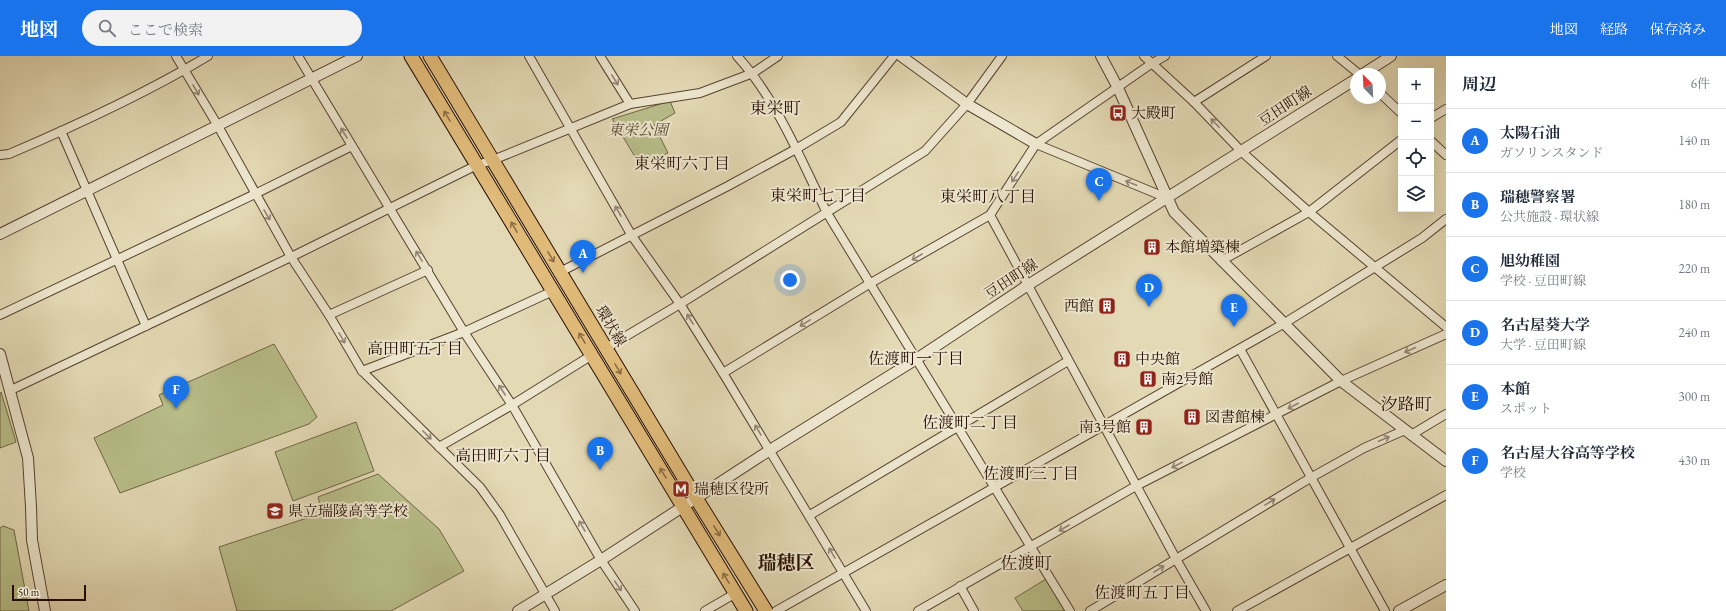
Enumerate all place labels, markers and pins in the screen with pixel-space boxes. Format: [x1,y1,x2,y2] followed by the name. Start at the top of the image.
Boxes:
[1108,103,1128,123] bus stop icon: 大殿町
[1131,103,1176,122] place label: 大殿町
[1086,168,1112,201] pin: C
[1142,237,1162,257] building icon: 本館増築棟
[1165,237,1240,256] place label: 本館増築棟
[570,240,596,273] pin: A
[1136,274,1162,307] pin: D
[1221,294,1247,327] pin: E
[1064,296,1094,315] place label: 西館
[1097,296,1117,316] building icon: 西館
[1112,349,1132,369] building icon: 中央館
[1135,349,1180,368] place label: 中央館
[1138,369,1158,389] building icon: 南2号館
[1161,369,1213,388] place label: 南2号館
[163,376,189,409] pin: F
[1182,407,1202,427] building icon: 図書館棟
[1205,407,1265,426] place label: 図書館棟
[1079,417,1131,436] place label: 南3号館
[1134,417,1154,437] building icon: 南3号館
[587,437,613,470] pin: B
[671,479,691,499] metro station icon: 瑞穂区役所
[694,479,769,498] place label: 瑞穂区役所
[265,501,285,521] school or university icon: 県立瑞陵高等学校
[288,501,408,520] place label: 県立瑞陵高等学校

